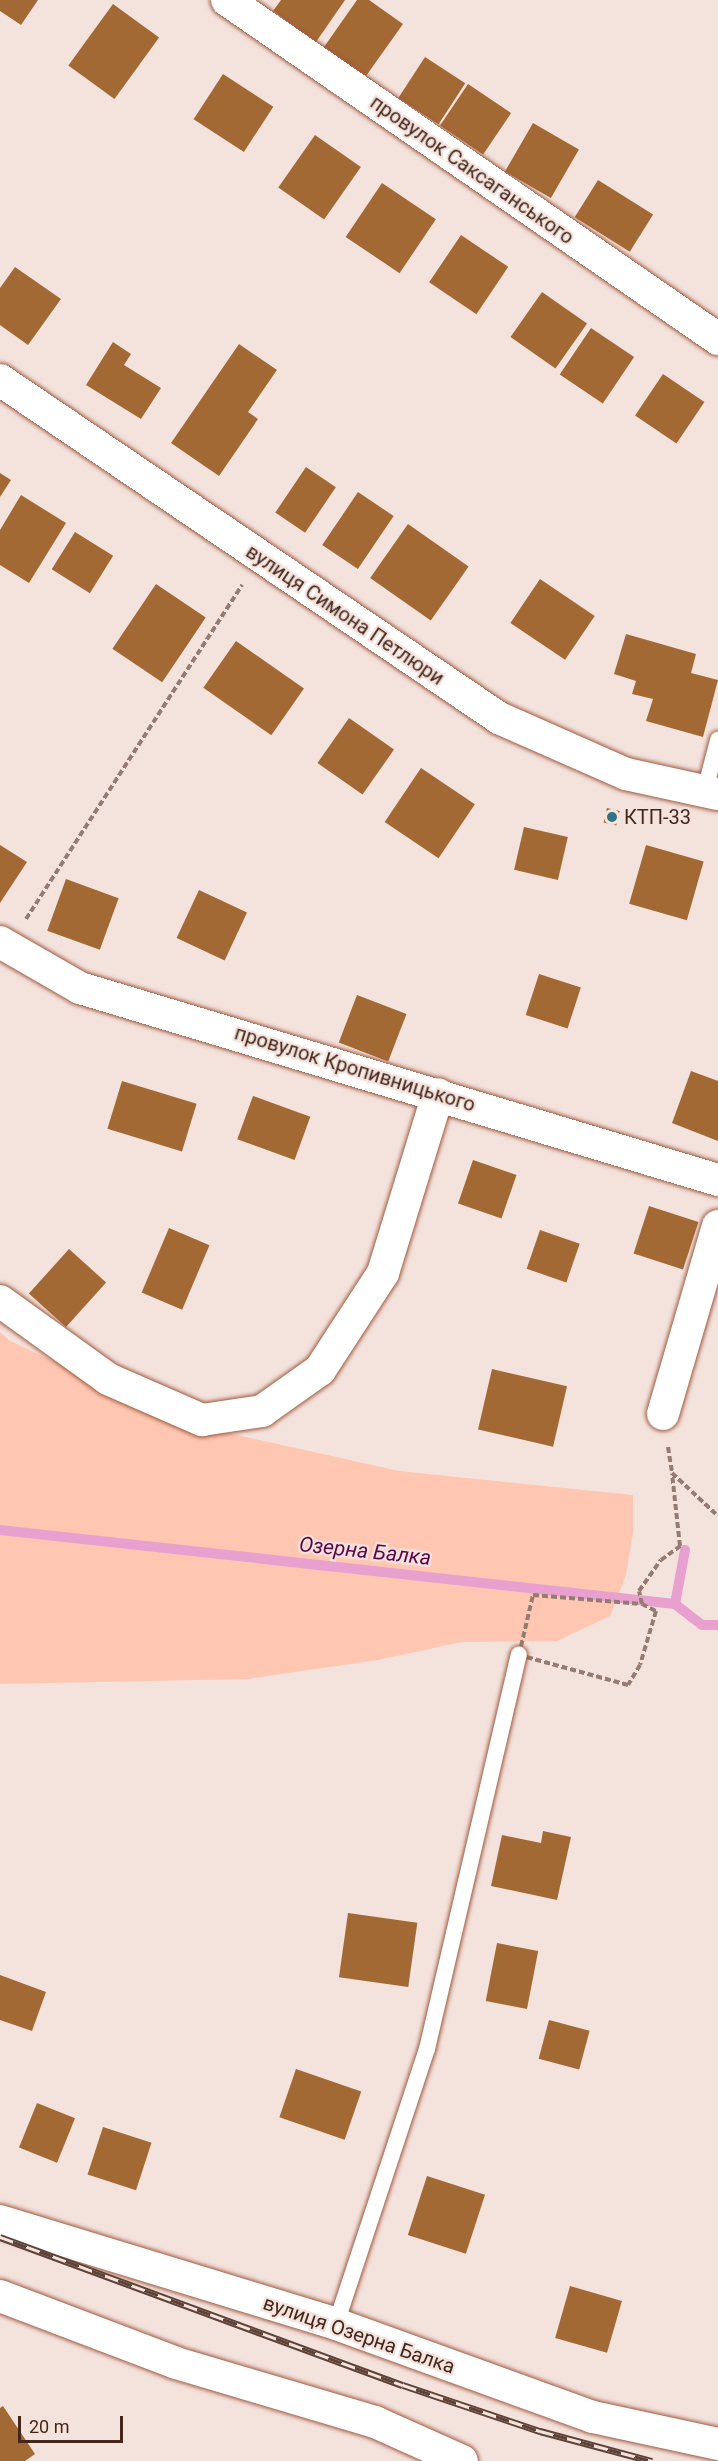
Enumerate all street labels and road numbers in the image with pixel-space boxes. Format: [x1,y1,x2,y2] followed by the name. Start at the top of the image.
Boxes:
[366,90,578,250] street label: провулок Саксаганського
[241,540,449,690] street label: вулиця Симона Петлюри
[232,1021,478,1117] street label: провулок Кропивницького
[260,2291,458,2379] street label: вулиця Озерна Балка

